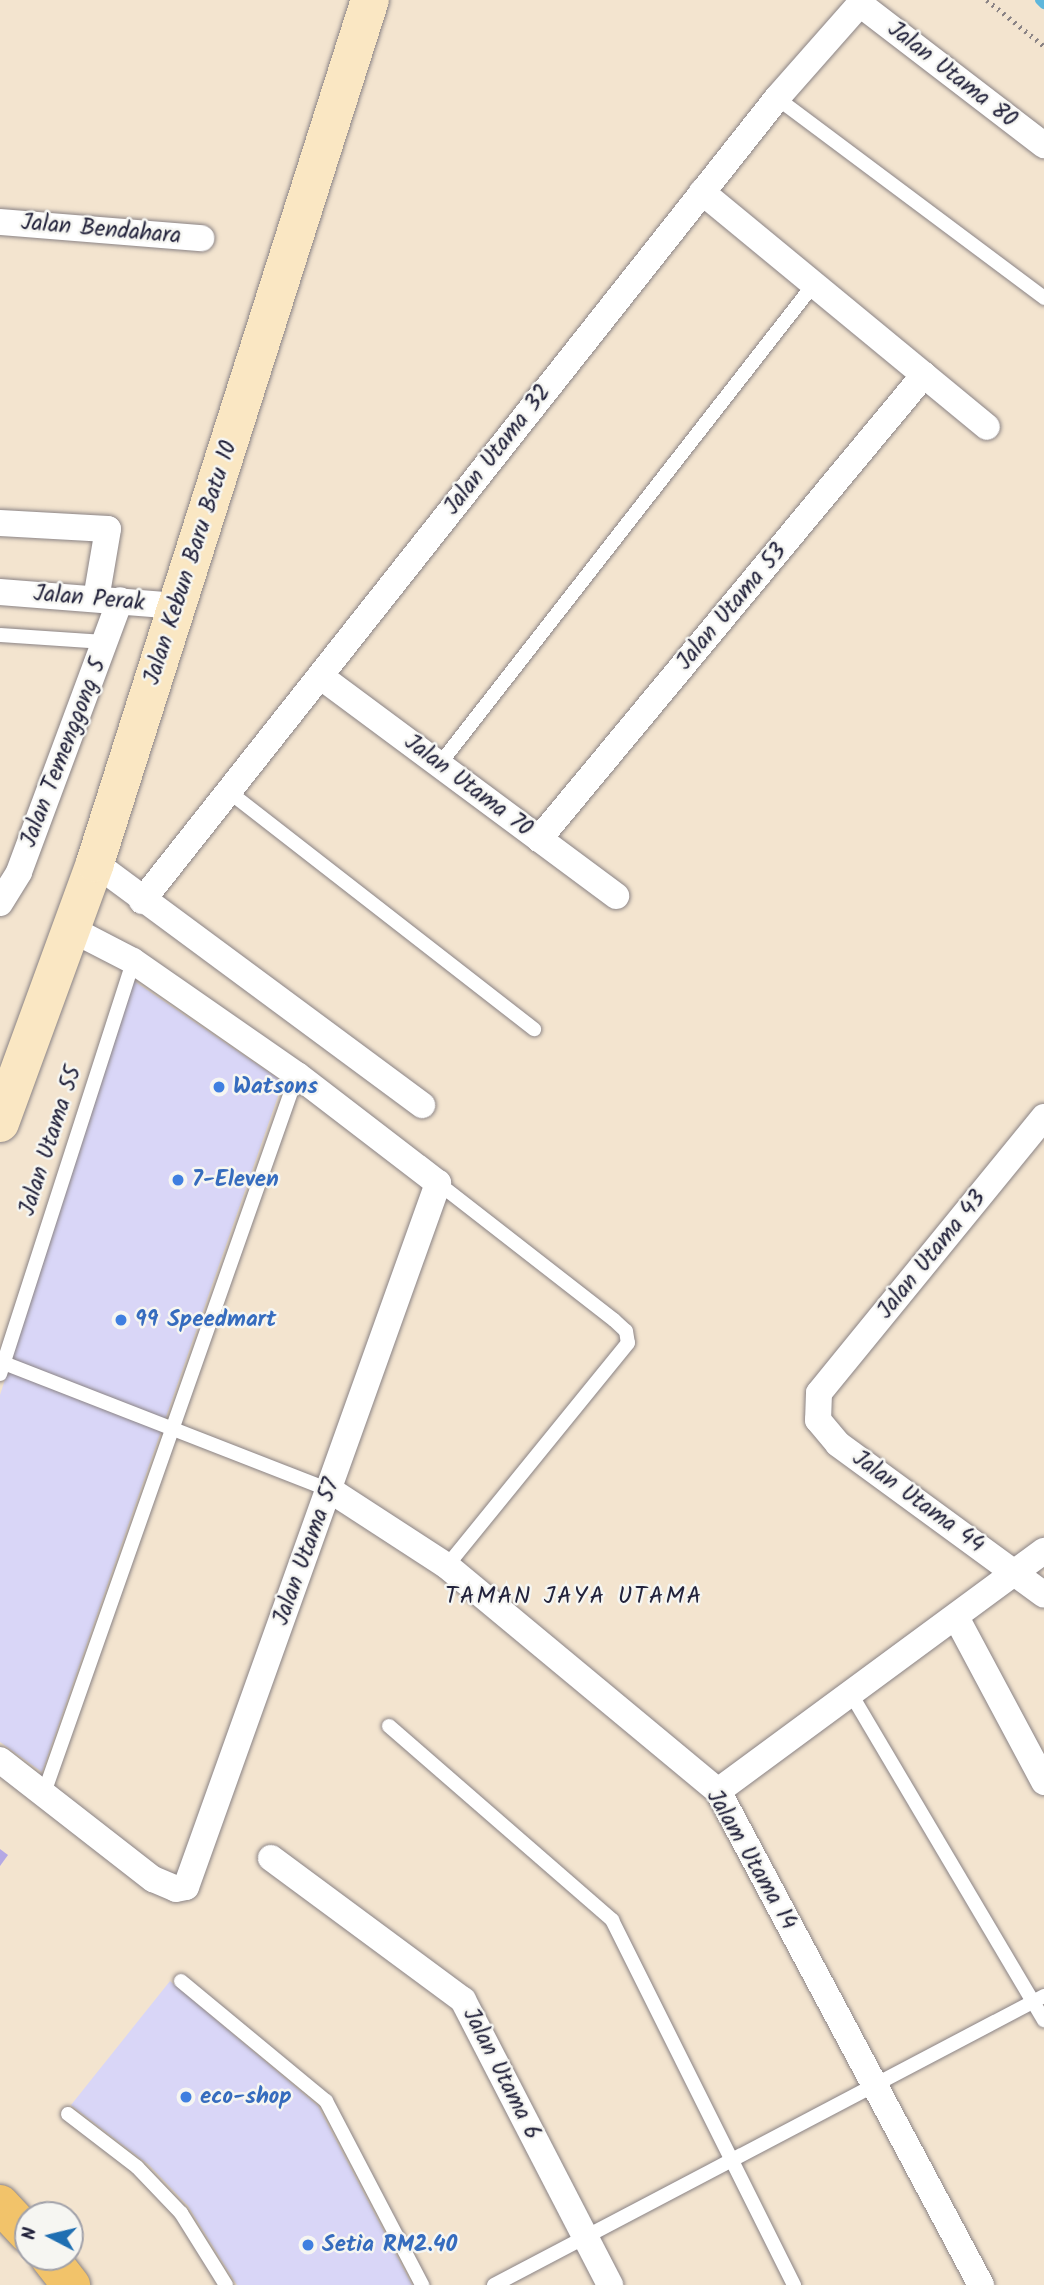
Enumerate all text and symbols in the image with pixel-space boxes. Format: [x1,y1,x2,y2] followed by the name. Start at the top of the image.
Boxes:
[882,16,1022,134] street label: Jalan Utama 80
[20,209,182,251] street label: Jalan Bendahara
[439,379,557,521] street label: Jalan Utama 32
[139,438,243,688] street label: Jalan Kebun Baru Batu 10
[671,538,793,676] street label: Jalan Utama 53
[32,580,146,618] street label: Jalan Perak
[15,655,113,851] street label: Jalan Temenggong 5
[398,729,538,843] street label: Jalan Utama 70
[14,1063,88,1219] street label: Jalan Utama 55
[233,1073,318,1101] place label: Watsons
[211,1079,227,1095] marker: Watsons
[192,1166,279,1194] place label: 7-Eleven
[170,1172,186,1188] marker: 7-Eleven
[872,1185,992,1325] street label: Jalan Utama 43
[135,1306,276,1334] place label: 99 Speedmart
[113,1312,129,1328] marker: 99 Speedmart
[847,1445,989,1559] street label: Jalan Utama 44
[268,1475,346,1629] street label: Jalan Utama 57
[447,1583,701,1611] district label: TAMAN JAYA UTAMA
[700,1785,802,1935] street label: Jalam Utama 14
[456,2004,546,2144] street label: Jalan Utama 6
[200,2083,292,2111] place label: eco-shop
[178,2089,194,2105] marker: eco-shop
[14,2201,84,2271] north arrow
[15,2226,46,2241] text: N
[322,2231,457,2259] place label: Setia RM2.40
[300,2237,316,2253] marker: Setia RM2.40

